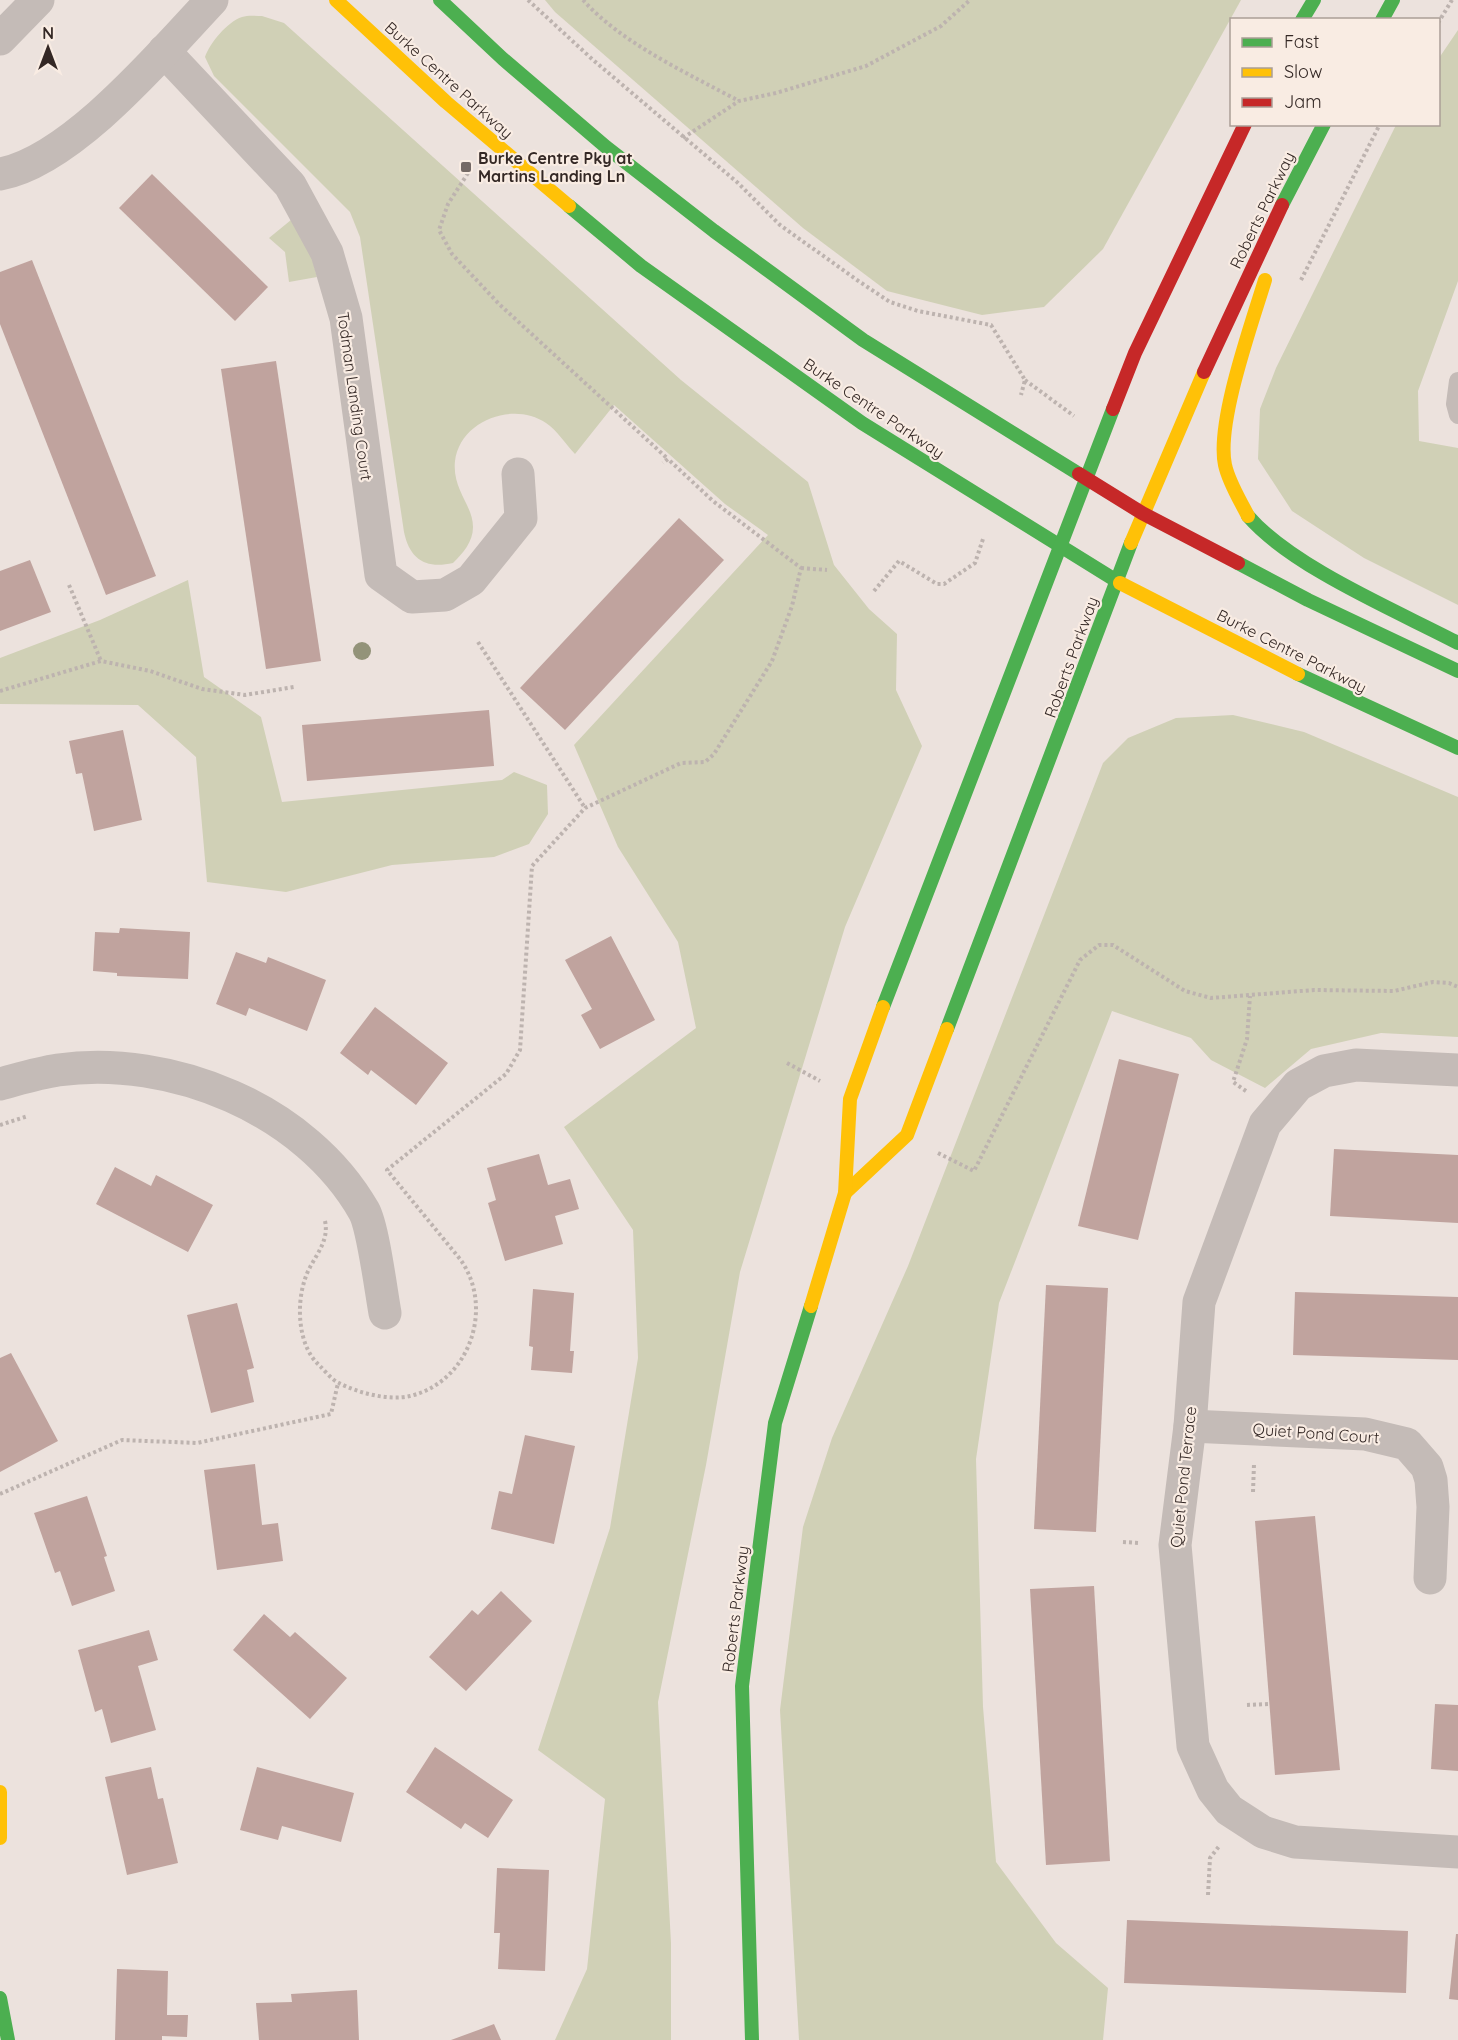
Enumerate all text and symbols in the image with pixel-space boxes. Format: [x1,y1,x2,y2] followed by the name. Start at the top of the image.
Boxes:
[381,17,517,143] street label: Burke Centre Parkway
[18,18,78,78] north arrow
[1230,18,1440,126] legend
[42,23,54,43] text: N
[1284,30,1319,53] text: Fast
[1284,60,1322,83] text: Slow
[1284,90,1322,113] text: Jam
[478,148,633,186] place label: Burke Centre Pky at Martins Landing Ln
[1225,148,1299,272] street label: Roberts Parkway
[459,160,473,174] marker: Burke Centre Pky at Martins Landing Ln
[333,310,377,482] street label: Todman Landing Court
[800,353,948,463] street label: Burke Centre Parkway
[1040,594,1102,720] street label: Roberts Parkway
[1214,605,1370,697] street label: Burke Centre Parkway
[1166,1405,1200,1549] street label: Quiet Pond Terrace
[1252,1419,1380,1447] street label: Quiet Pond Court
[717,1544,753,1674] street label: Roberts Parkway

